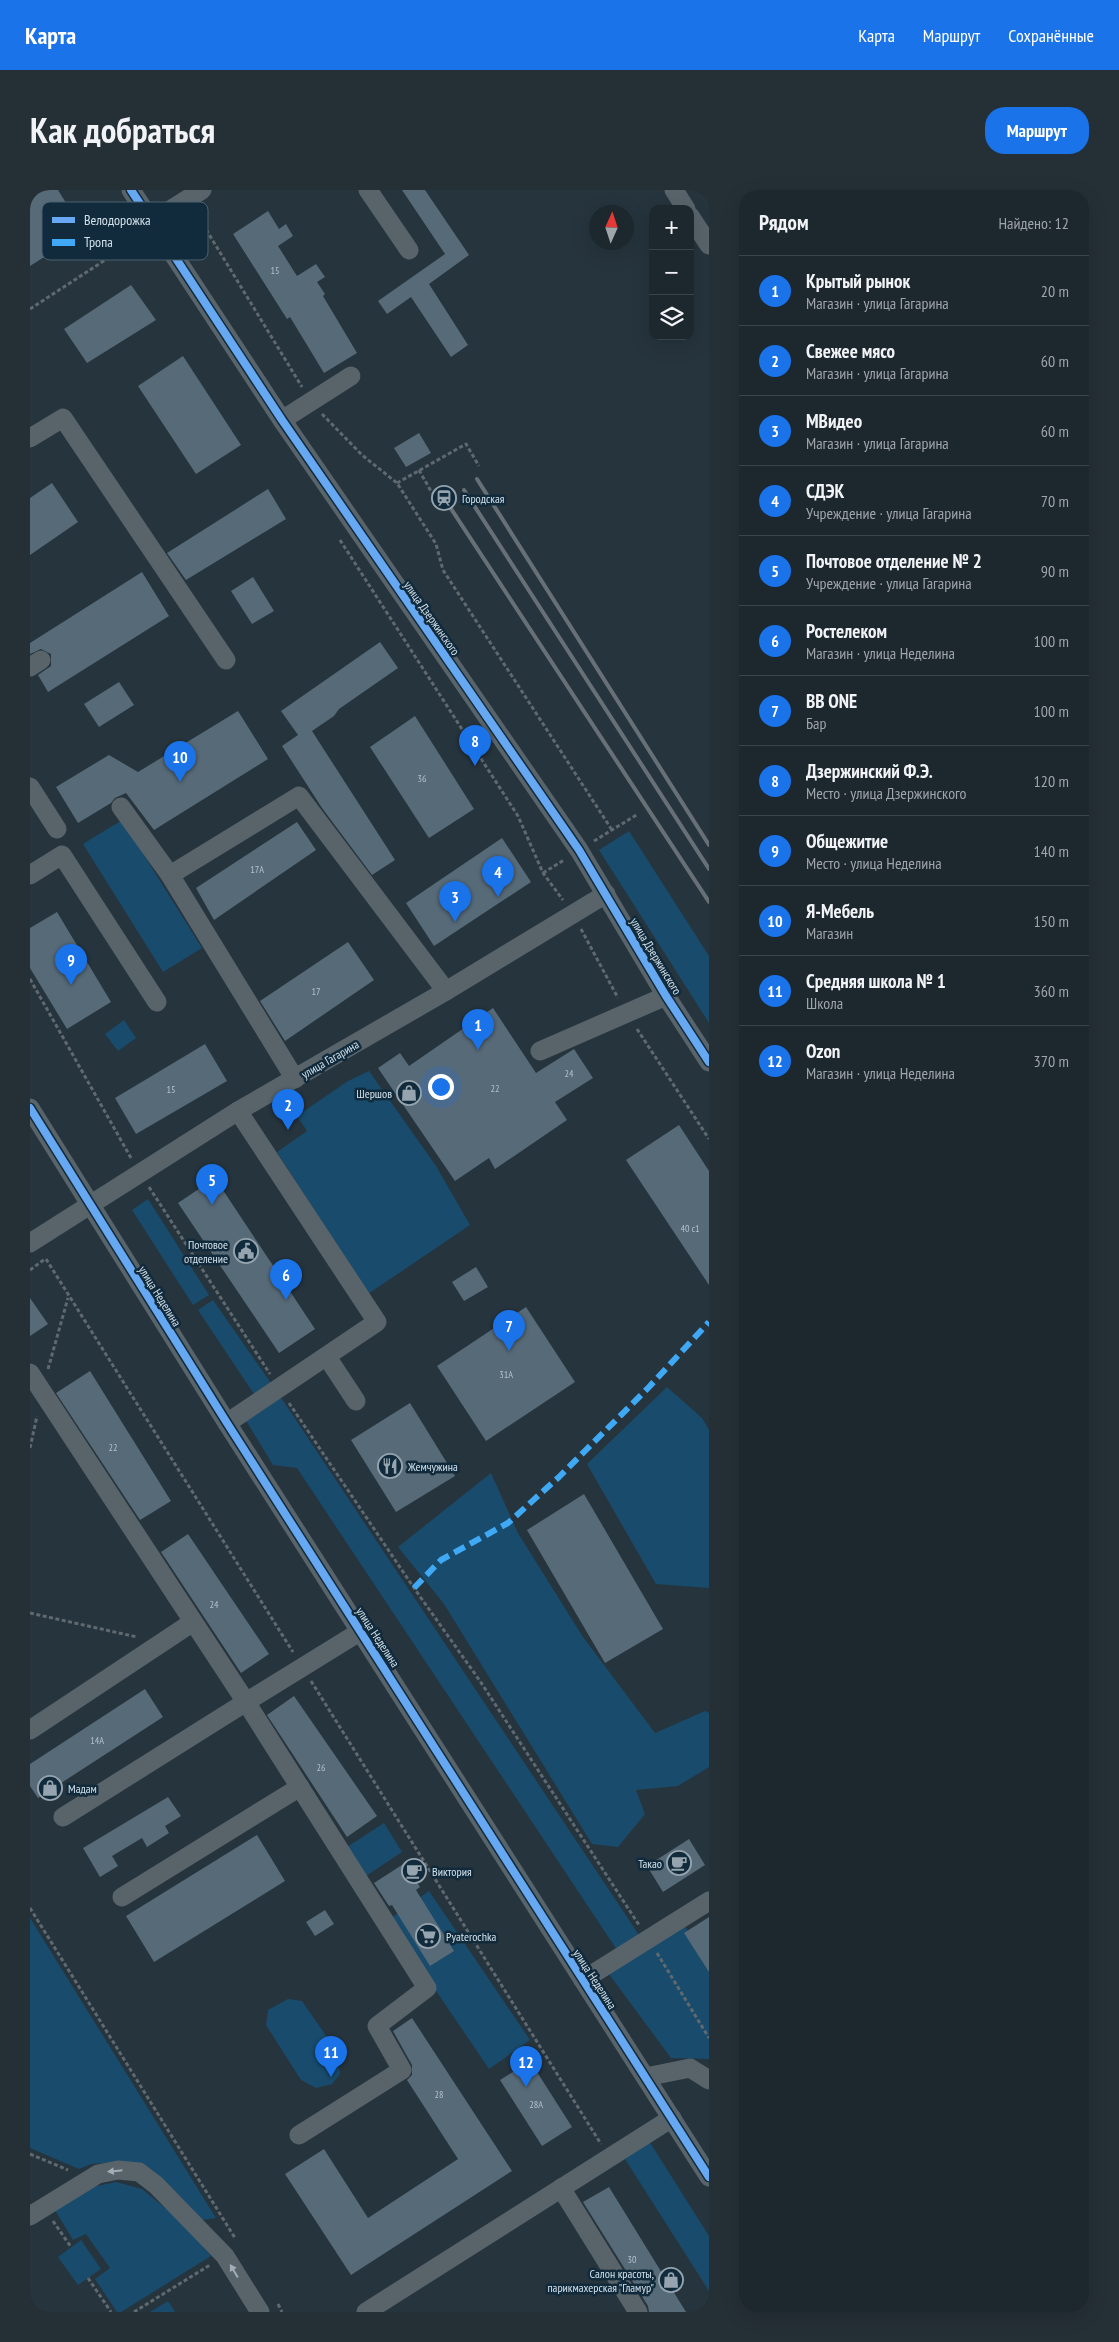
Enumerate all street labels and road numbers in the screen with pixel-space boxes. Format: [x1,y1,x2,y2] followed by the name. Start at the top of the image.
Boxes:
[401,578,463,658] street label: улица Дзержинского
[627,915,685,997] street label: улица Дзержинского
[299,1036,362,1081] street label: улица Гагарина
[135,1263,185,1329] street label: улица Неделина
[353,1604,403,1670] street label: улица Неделина
[570,1946,620,2012] street label: улица Неделина

